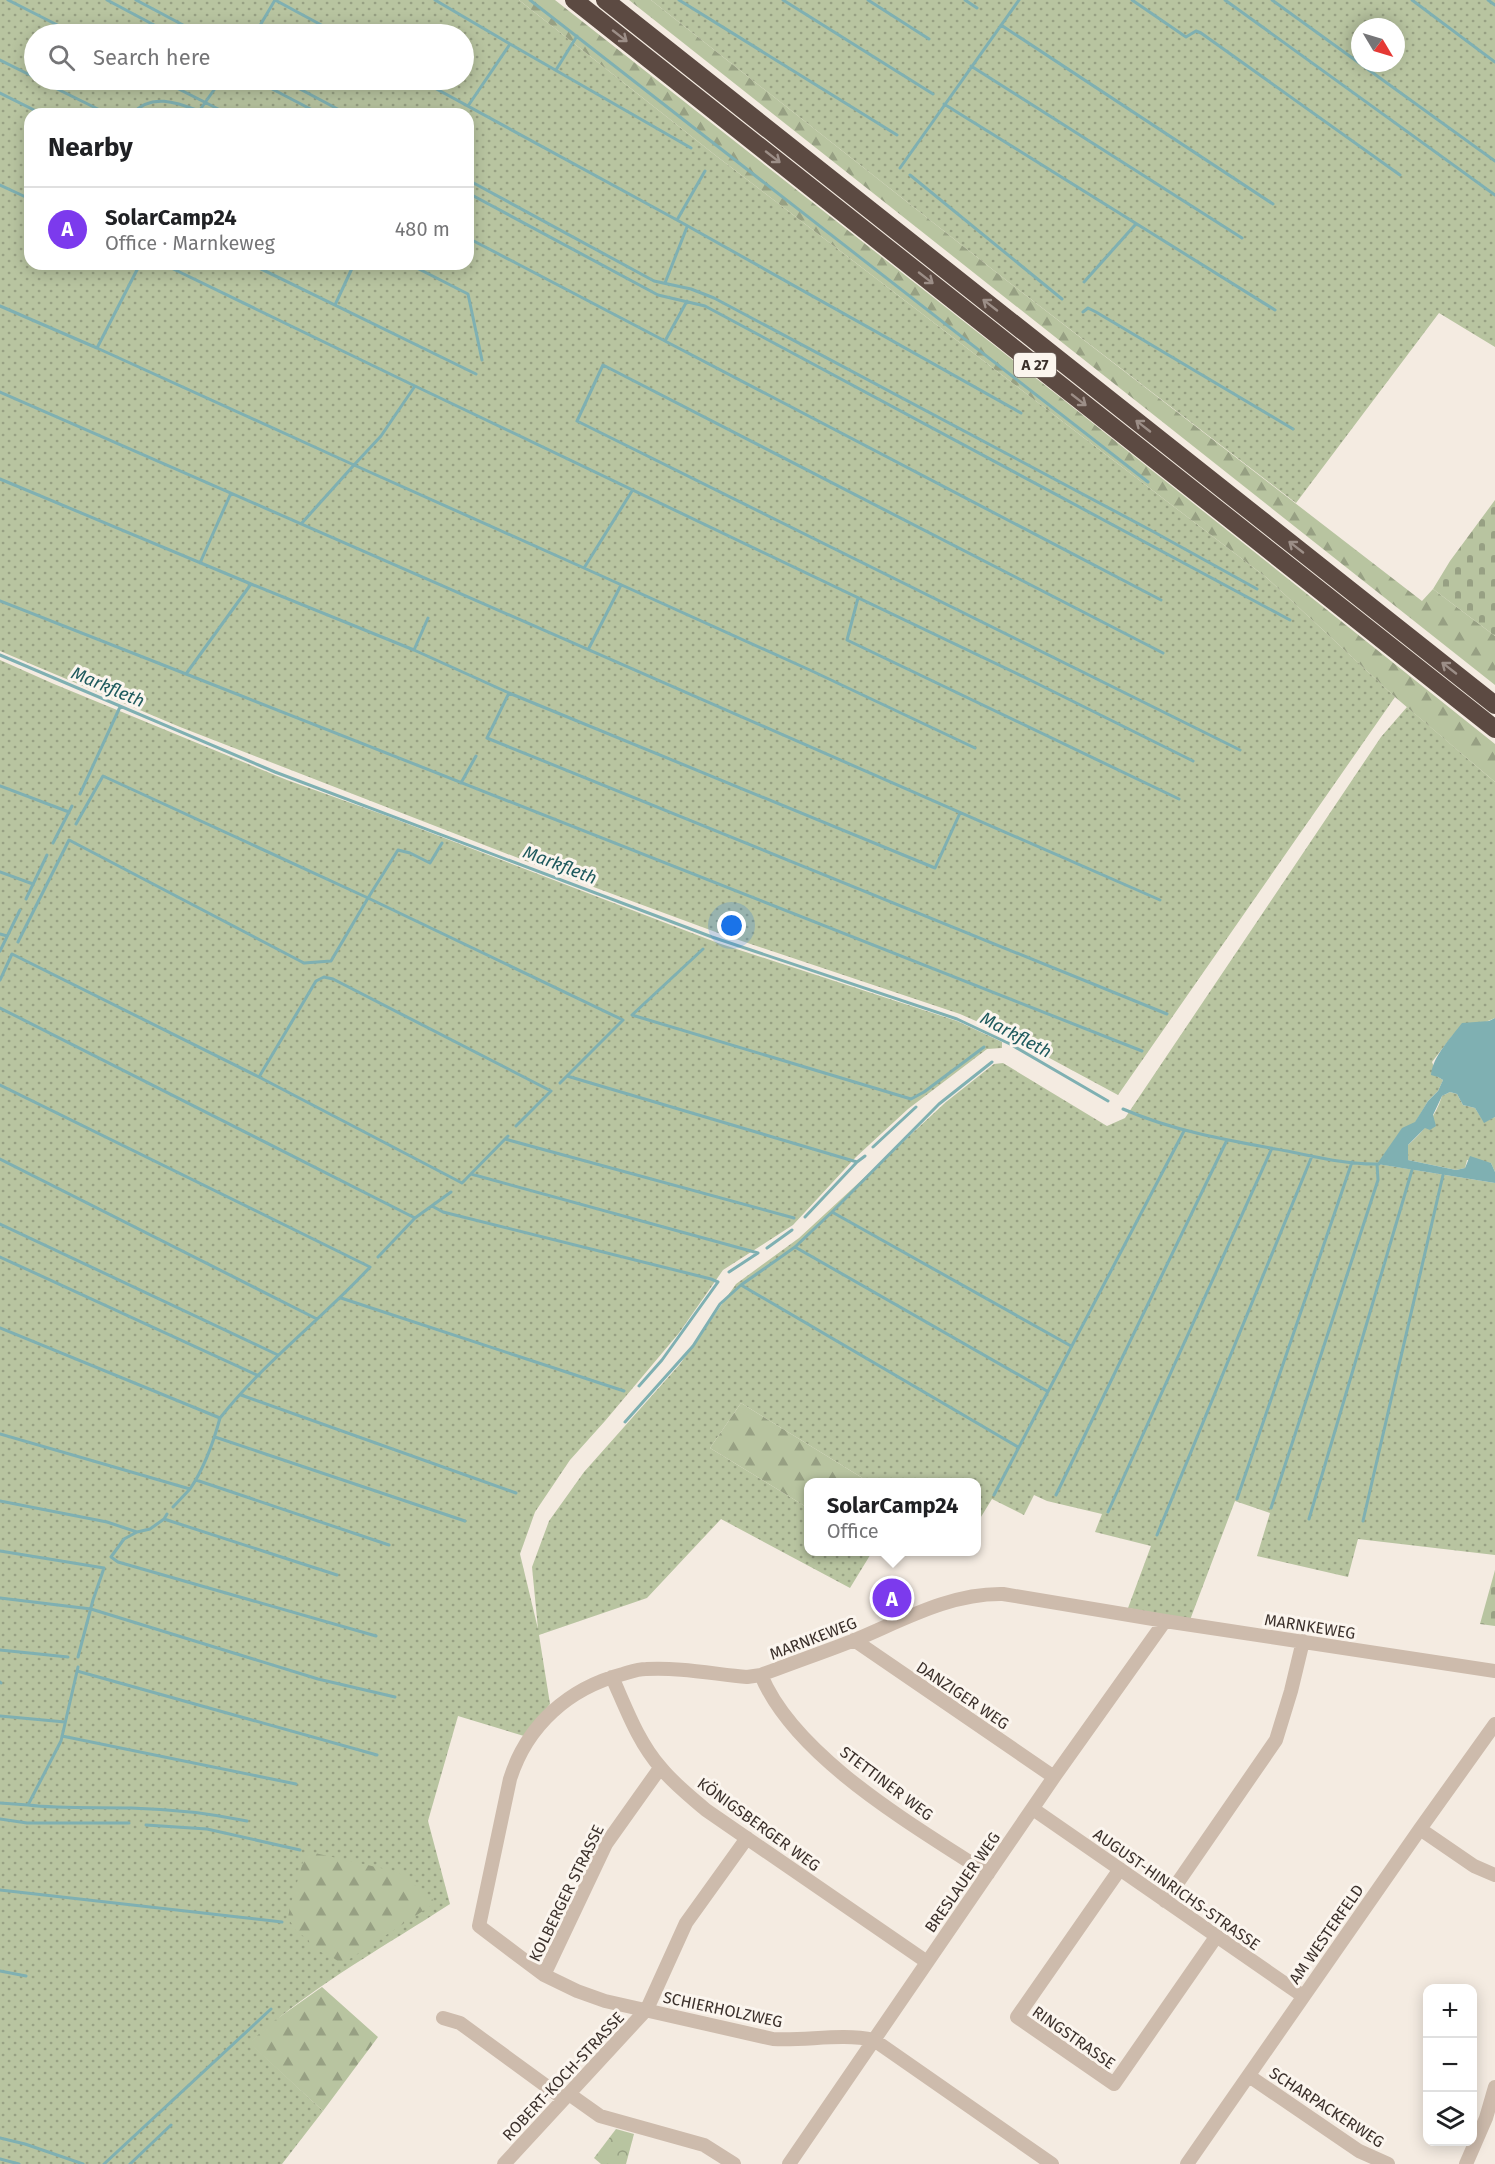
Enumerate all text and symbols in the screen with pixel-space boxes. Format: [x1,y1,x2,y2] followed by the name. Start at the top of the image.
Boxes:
[1351,18,1405,72] north arrow
[24,24,474,90] search box
[612,30,628,43] one-way arrow
[45,41,78,74] icon: search
[93,44,211,71] text: Search here
[48,132,133,163] text: Nearby
[765,151,781,164] one-way arrow
[105,204,237,231] text: SolarCamp24
[62,217,73,241] text: A
[395,217,450,241] text: 480 m
[105,231,275,255] text: Office · Marnkeweg
[918,272,934,285] one-way arrow
[983,299,999,312] one-way arrow
[1014,353,1056,377] road number: A 27
[1071,393,1087,406] one-way arrow
[1136,420,1152,433] one-way arrow
[1288,541,1304,554] one-way arrow
[68,662,148,712] water label: Markfleth
[1441,662,1457,675] one-way arrow
[520,841,600,889] water label: Markfleth
[717,911,746,940] your location
[977,1007,1055,1063] water label: Markfleth
[804,1478,981,1556] popup
[827,1492,958,1519] text: SolarCamp24
[827,1519,879,1543] text: Office
[872,1576,912,1620] pin: A
[1263,1610,1357,1643] street label: MARNKEWEG
[767,1613,859,1664] street label: MARNKEWEG
[913,1657,1013,1733] street label: DANZIGER WEG
[836,1742,937,1825] street label: STETTINER WEG
[694,1774,824,1875] street label: KÖNIGSBERGER WEG
[525,1822,608,1965] street label: KOLBERGER STRASSE
[1090,1825,1264,1954] street label: AUGUST-HINRICHS-STRASSE
[921,1828,1004,1936] street label: BRESLAUER WEG
[1285,1881,1368,1988] street label: AM WESTERFELD
[1423,1984,1477,2146] map controls
[1423,1984,1477,2038] button: +
[662,1988,784,2031] street label: SCHIERHOLZWEG
[1029,2002,1119,2073] street label: RINGSTRASSE
[499,2008,628,2145] street label: ROBERT-KOCH-STRASSE
[1423,2038,1477,2092] button: −
[1266,2063,1388,2152] street label: SCHARPACKERWEG
[1423,2092,1477,2146] button: layers

